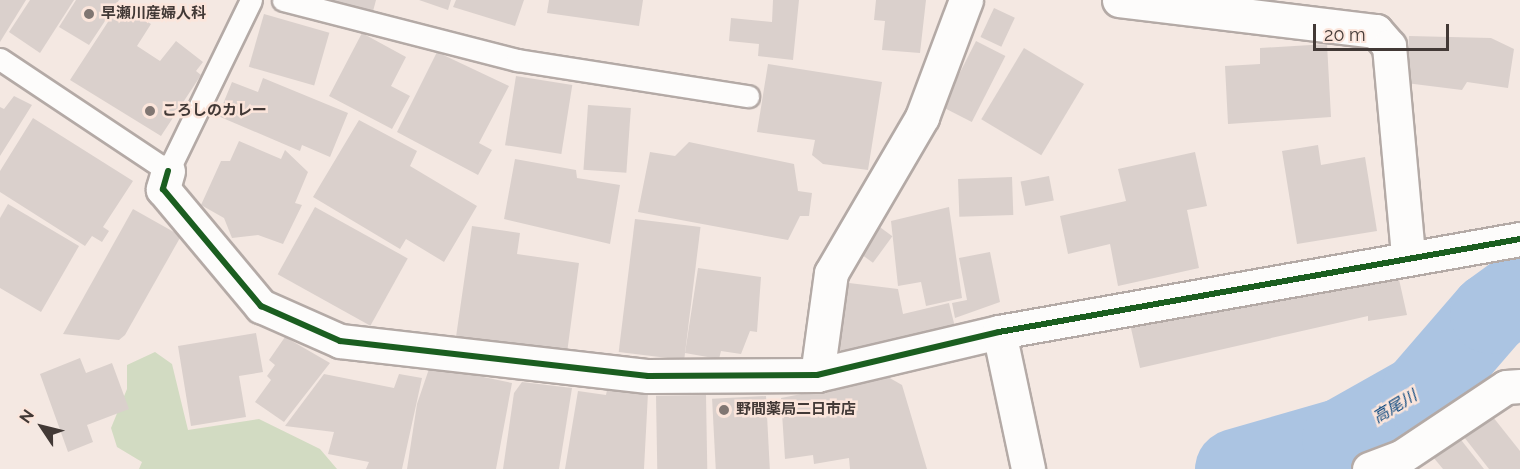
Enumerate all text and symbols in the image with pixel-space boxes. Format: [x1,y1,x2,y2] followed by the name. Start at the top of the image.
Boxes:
[101,5,206,23] place label: 早瀬川産婦人科
[82,7,96,21] marker: 早瀬川産婦人科
[1316,12,1452,50] scale bar
[1324,24,1366,45] text: 20 m
[162,102,267,120] place label: ころしのカレー
[143,104,157,118] marker: ころしのカレー
[1369,386,1421,428] water label: 高尾川
[12,397,72,457] north arrow
[736,401,856,419] place label: 野間薬局二日市店
[717,403,731,417] marker: 野間薬局二日市店
[16,406,38,427] text: N

